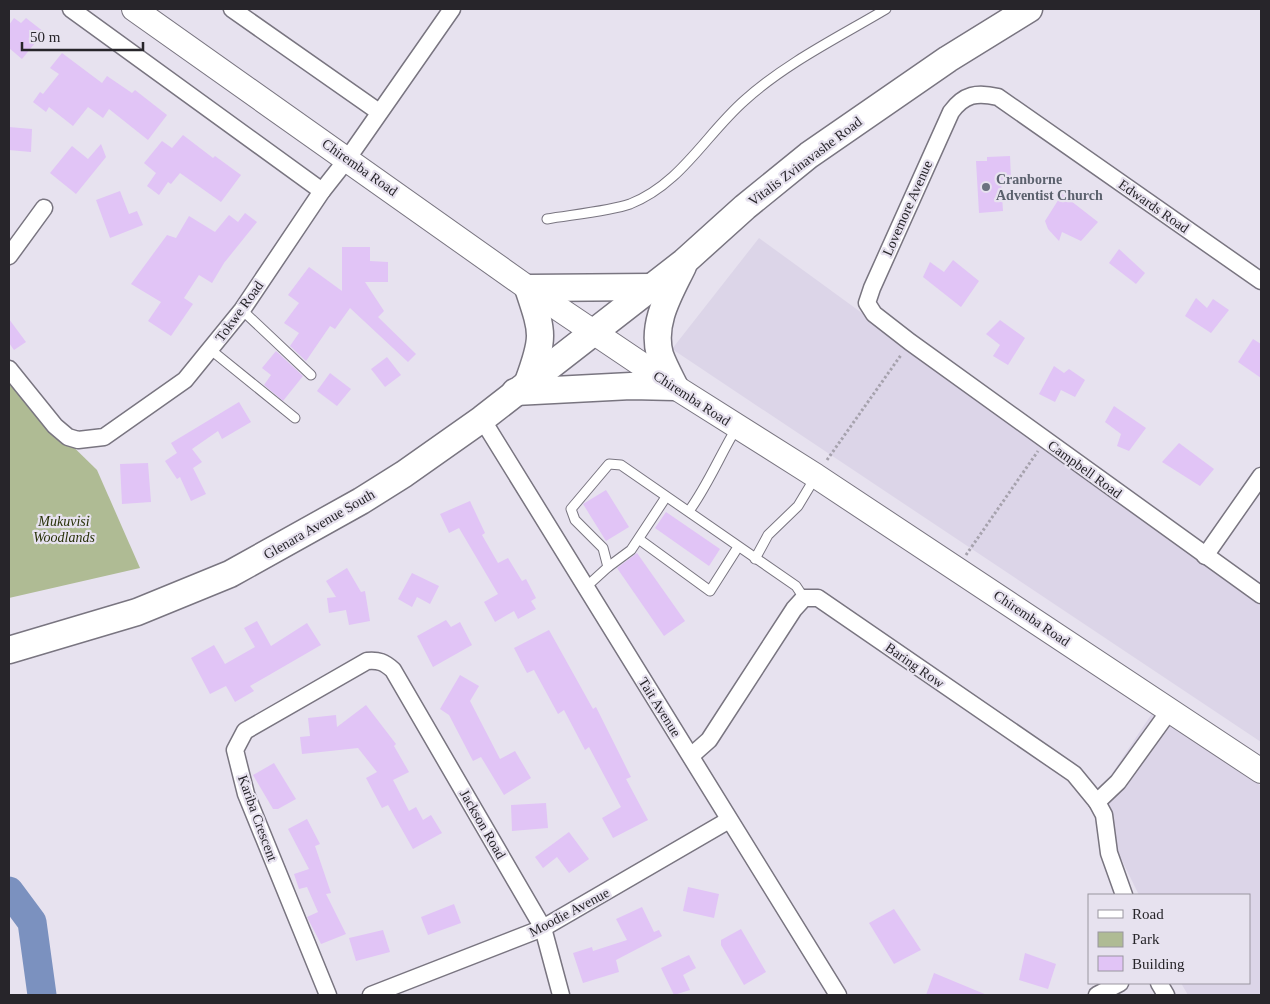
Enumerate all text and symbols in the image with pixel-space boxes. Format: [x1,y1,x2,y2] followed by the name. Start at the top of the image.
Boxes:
[22,20,144,52] scale bar
[30,29,61,45] text: 50 m
[746,114,865,209] street label: Vitalis Zvinavashe Road
[319,136,400,199] street label: Chiremba Road
[880,158,935,258] street label: Lovemore Avenue
[996,172,1103,203] place label: Cranborne Adventist Church
[1116,177,1192,236] street label: Edwards Road
[980,181,992,193] marker: Cranborne Adventist Church
[212,278,266,344] street label: Tokwe Road
[651,368,733,429] street label: Chiremba Road
[1045,438,1125,501] street label: Campbell Road
[261,487,377,562] street label: Glenara Avenue South
[33,514,95,545] park label: Mukuvisi Woodlands
[991,588,1073,649] street label: Chiremba Road
[883,640,948,692] street label: Baring Row
[636,675,684,740] street label: Tait Avenue
[235,773,280,863] street label: Kariba Crescent
[457,787,508,862] street label: Jackson Road
[527,885,612,940] street label: Moodie Avenue
[1088,894,1250,984] legend
[1132,906,1164,922] text: Road
[1132,931,1160,947] text: Park
[1132,956,1185,972] text: Building

